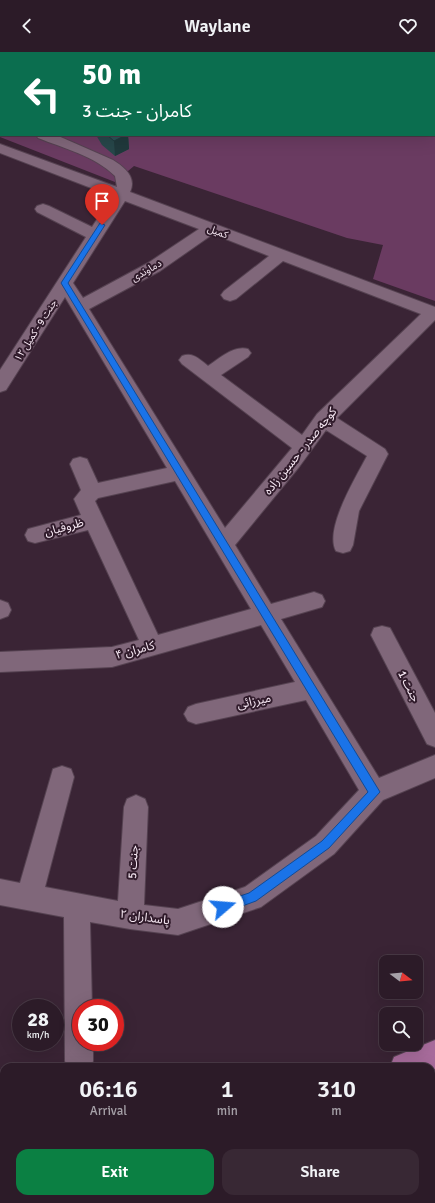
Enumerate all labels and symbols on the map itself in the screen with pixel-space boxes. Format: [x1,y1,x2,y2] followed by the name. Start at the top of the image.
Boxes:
[85,184,119,225] pin
[206,223,230,242] street label: کمیل
[129,257,164,284] street label: دماوندی
[12,297,60,364] street label: جنت 9 - کمیل ۱۲
[261,404,341,498] street label: کوچه صدر - حسین زاده
[43,515,85,540] street label: ظروفیان
[114,638,157,663] street label: کامران ۴
[394,668,423,705] street label: جنت 1
[236,691,273,712] street label: میرزائی
[125,845,142,879] street label: جنت 5
[202,886,244,928] position arrow
[119,907,171,929] street label: پاسداران ۲
[379,955,423,999] north arrow
[72,999,124,1051] speed limit sign: 30

